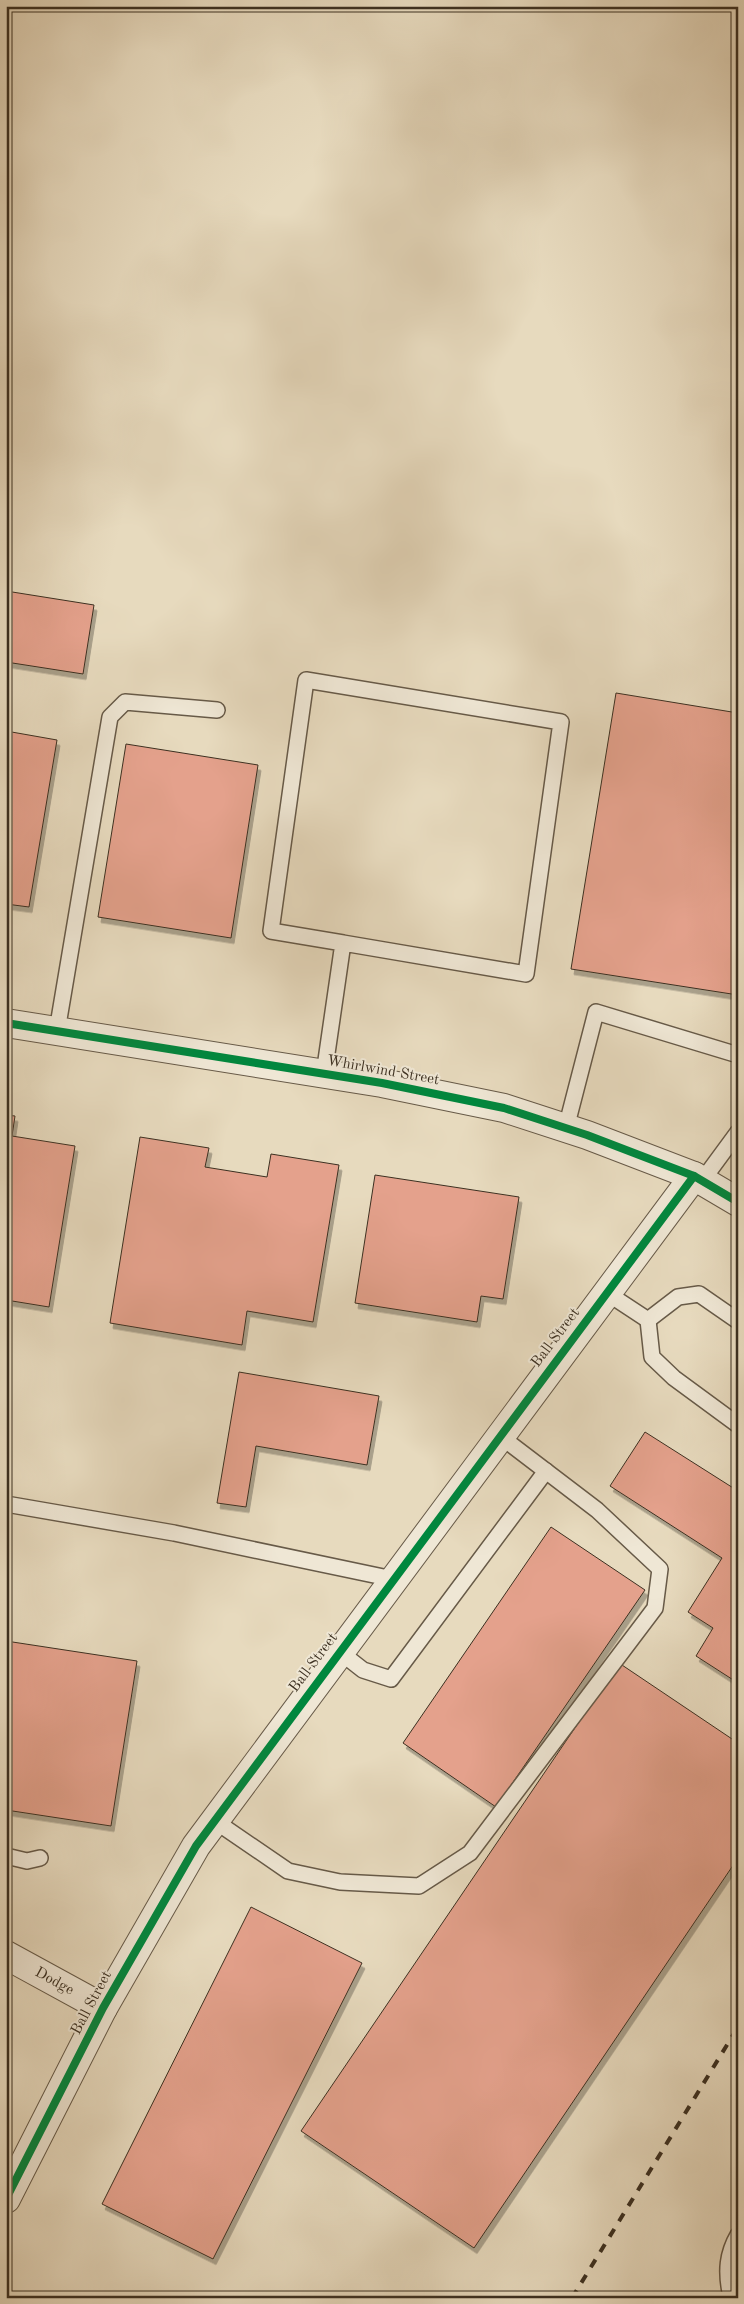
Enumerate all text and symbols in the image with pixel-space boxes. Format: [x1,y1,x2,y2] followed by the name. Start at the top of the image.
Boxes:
[326,1054,440,1088] street label: Whirlwind Street
[529,1306,583,1370] street label: Ball Street
[287,1631,341,1695] street label: Ball Street
[32,1965,76,1998] street label: Dodge
[69,1969,115,2037] street label: Ball Street

